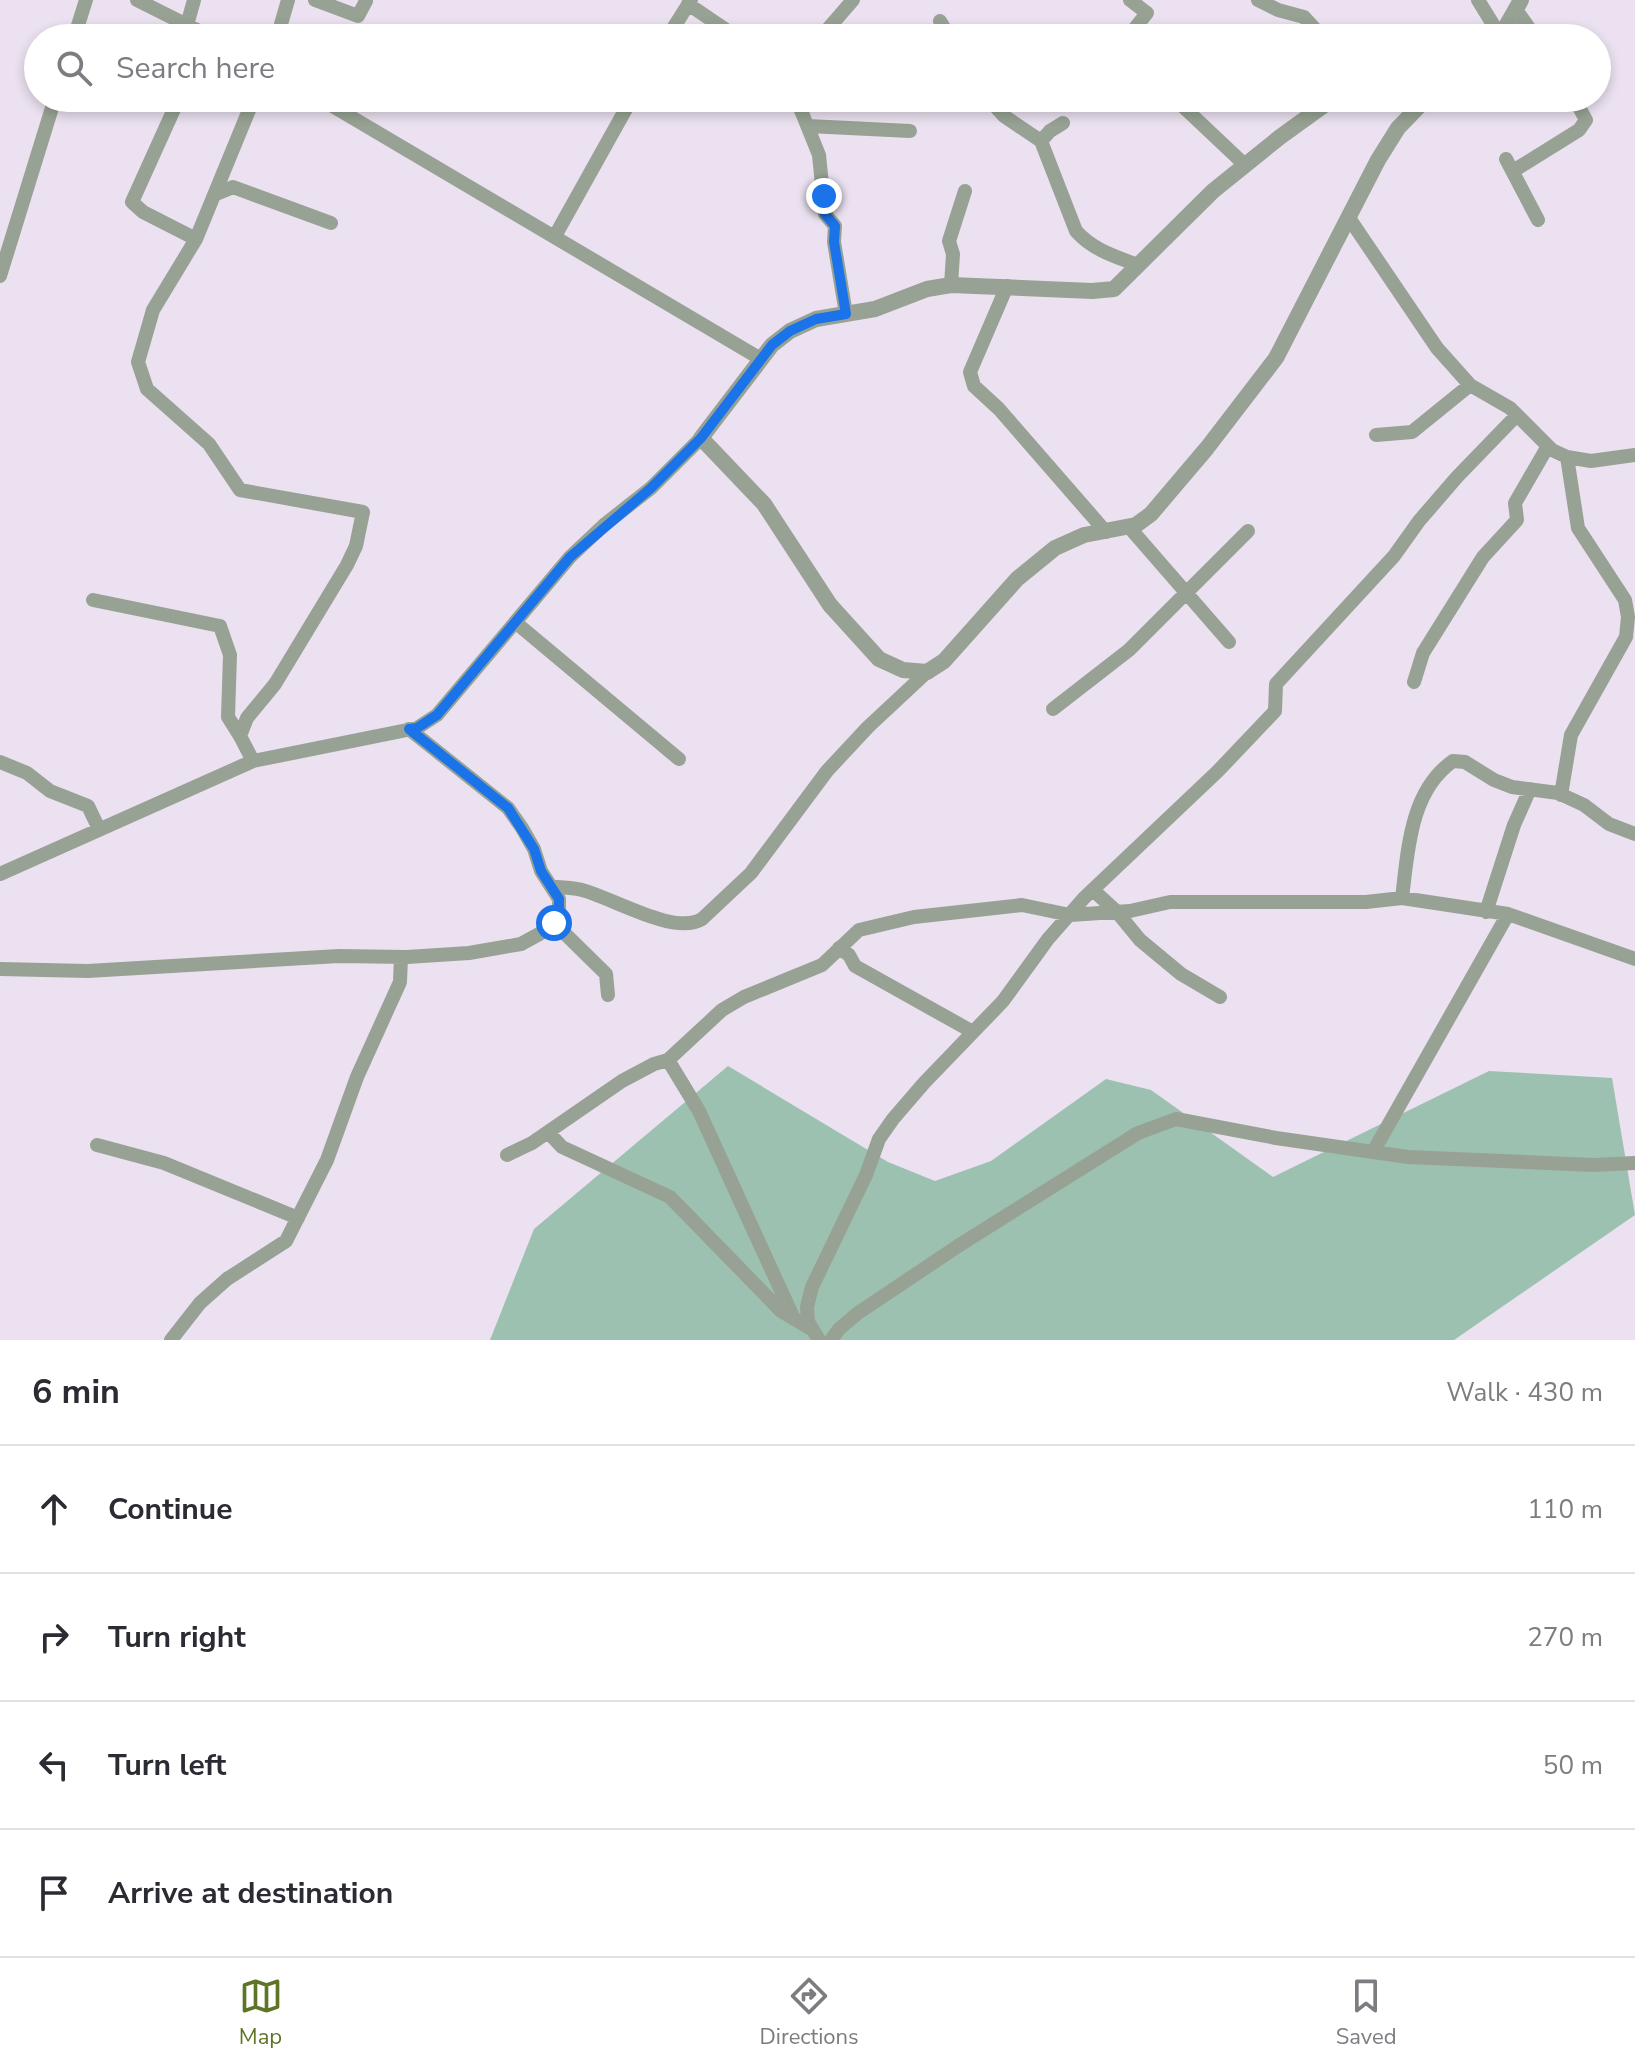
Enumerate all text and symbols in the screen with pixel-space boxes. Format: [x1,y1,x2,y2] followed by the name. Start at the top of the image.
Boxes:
[24,24,1611,112] search box
[52,46,96,90] icon: search
[116,48,275,89] text: Search here
[806,178,842,214] route end
[536,905,572,941] route start
[32,1369,120,1415] text: 6 min
[1446,1375,1603,1410] text: Walk · 430 m
[32,1487,76,1531] icon: ahead
[108,1489,233,1530] text: Continue
[1527,1492,1603,1527] text: 110 m
[32,1615,76,1659] icon: right
[108,1617,246,1658] text: Turn right
[1527,1620,1603,1655] text: 270 m
[32,1743,76,1787] icon: left
[108,1745,226,1786] text: Turn left
[1543,1748,1603,1783] text: 50 m
[32,1871,76,1915] icon: arrive
[108,1873,393,1914] text: Arrive at destination
[239,1974,283,2052] tab: Map
[760,1974,859,2052] tab: Directions
[1336,1974,1396,2052] tab: Saved

